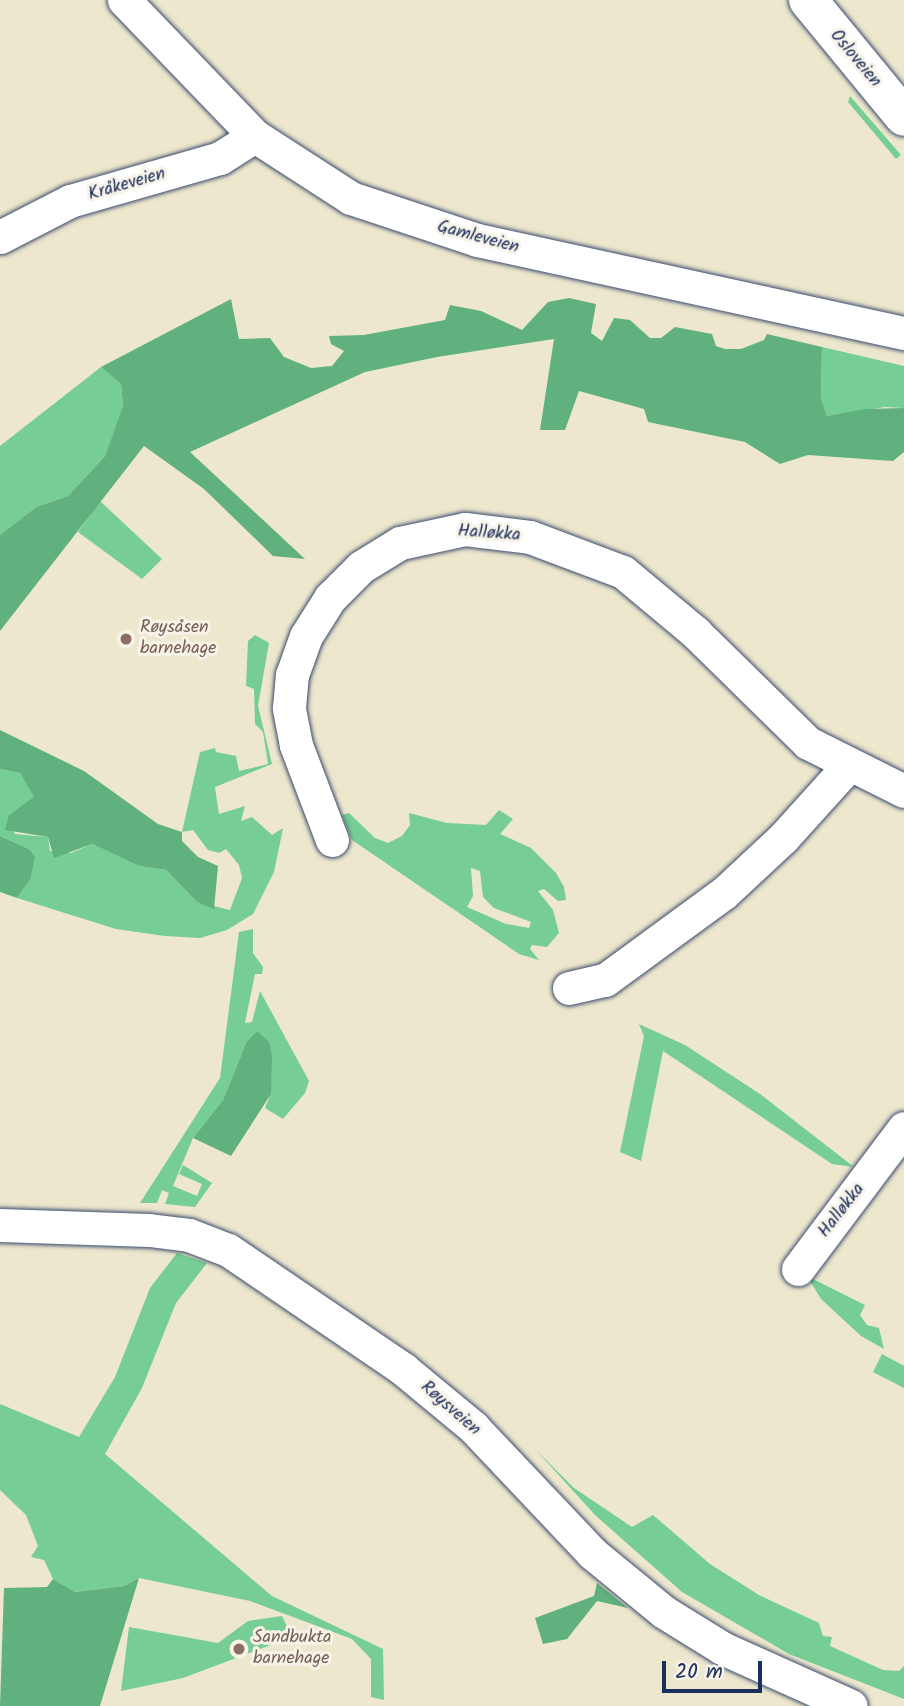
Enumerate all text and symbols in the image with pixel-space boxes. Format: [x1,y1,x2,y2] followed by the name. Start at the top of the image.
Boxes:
[825,26,885,92] street label: Osloveien
[86,164,168,206] street label: Kråkeveien
[435,217,521,259] street label: Gamleveien
[457,521,521,547] street label: Halløkka
[140,618,216,660] place label: Røysåsen barnehage
[118,631,134,647] marker: Røysåsen barnehage
[814,1180,870,1242] street label: Halløkka
[416,1377,484,1441] street label: Røysveien
[253,1628,332,1670] place label: Sandbukta barnehage
[231,1641,247,1657] marker: Sandbukta barnehage
[666,1646,766,1690] scale bar
[675,1656,723,1689] text: 20 m

